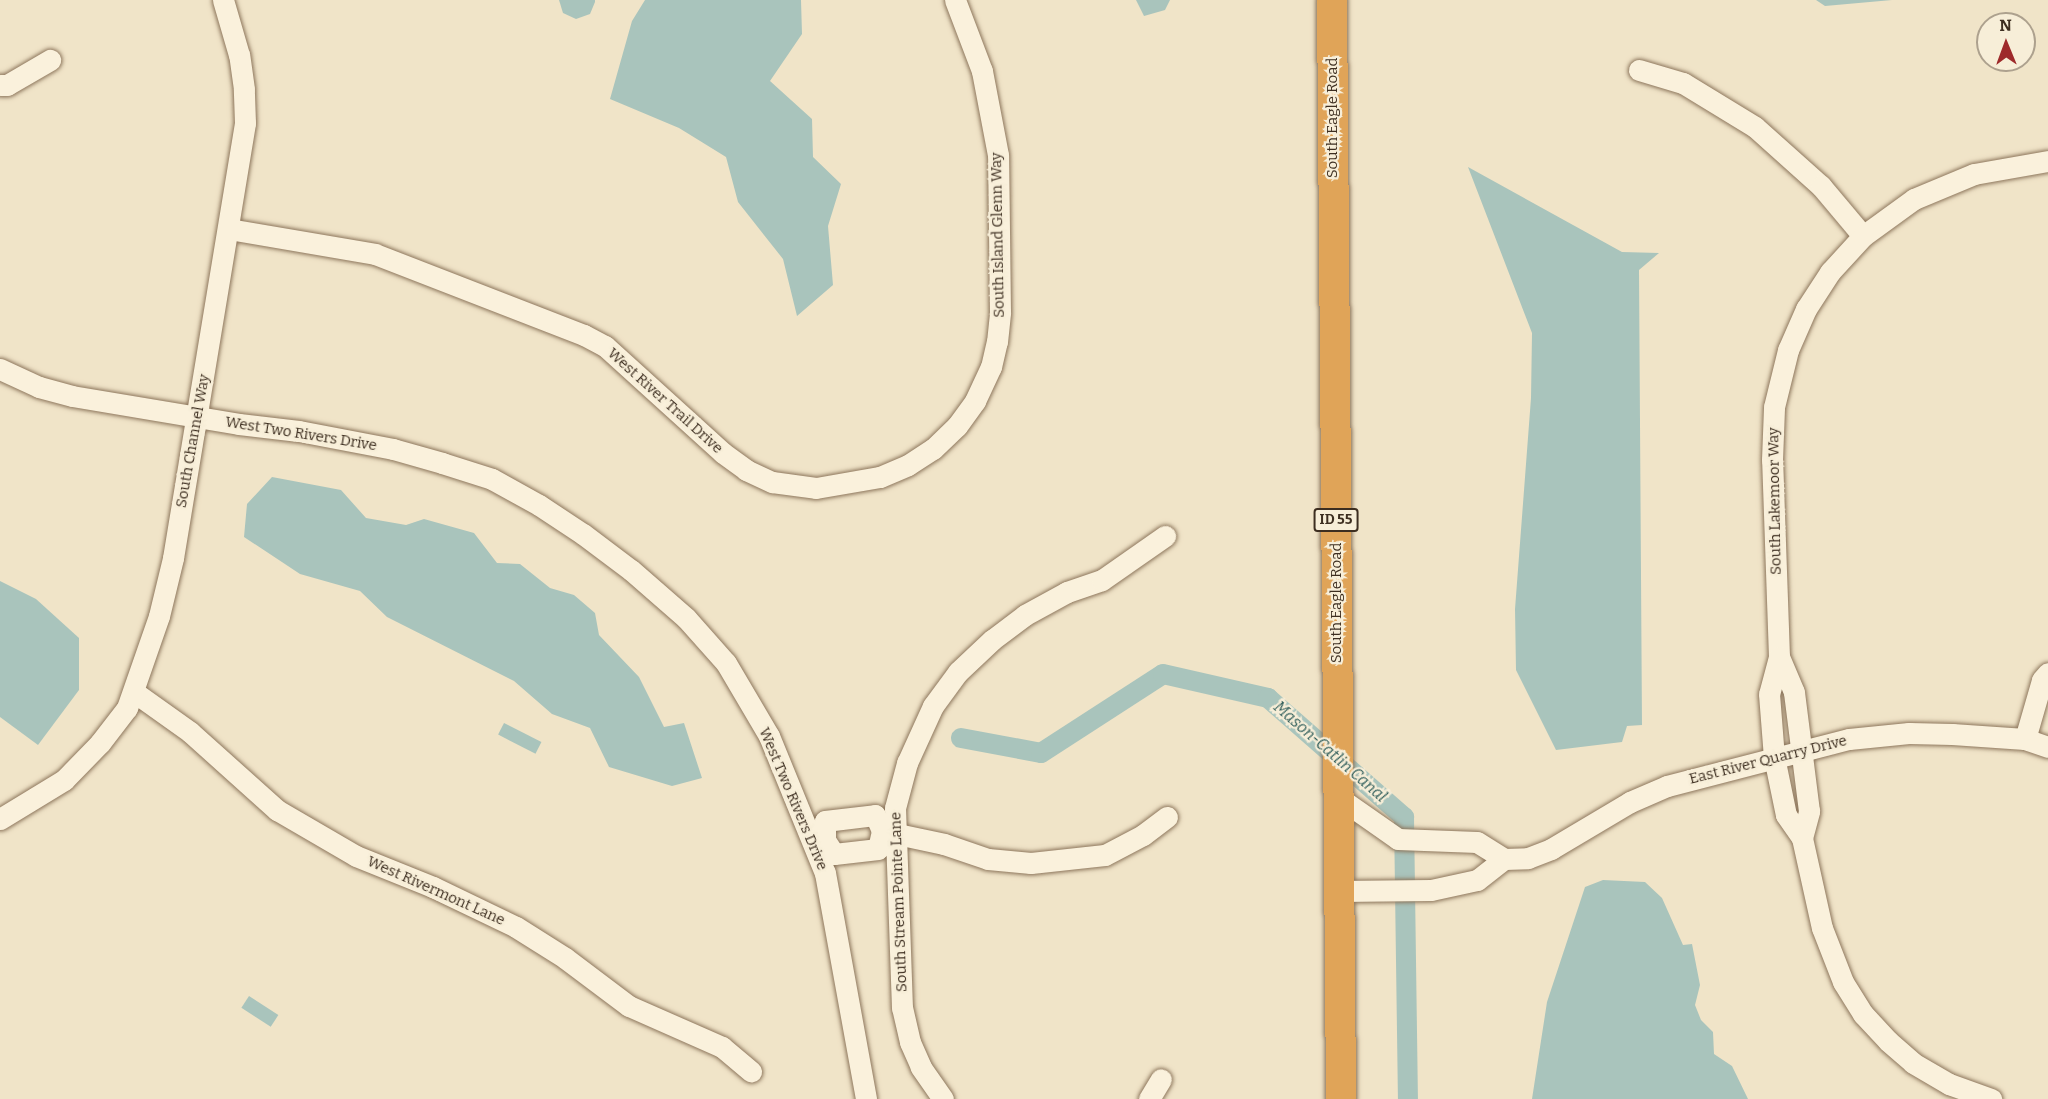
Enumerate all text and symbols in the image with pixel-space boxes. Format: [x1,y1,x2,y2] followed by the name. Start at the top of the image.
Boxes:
[1976,12,2036,72] north arrow
[1999,16,2012,35] text: N
[1324,58,1342,178] street label: South Eagle Road
[988,152,1008,318] street label: South Island Glenn Way
[604,344,726,458] street label: West River Trail Drive
[172,373,214,509] street label: South Channel Way
[224,413,378,455] street label: West Two Rivers Drive
[1765,427,1785,575] street label: South Lakemoor Way
[1314,509,1358,531] road number: ID 55
[1328,543,1346,663] street label: South Eagle Road
[1269,698,1391,806] water label: Mason-Catlin Canal
[755,725,831,873] street label: West Two Rivers Drive
[1687,732,1849,788] street label: East River Quarry Drive
[887,812,911,992] street label: South Stream Pointe Lane
[364,852,508,930] street label: West Rivermont Lane

